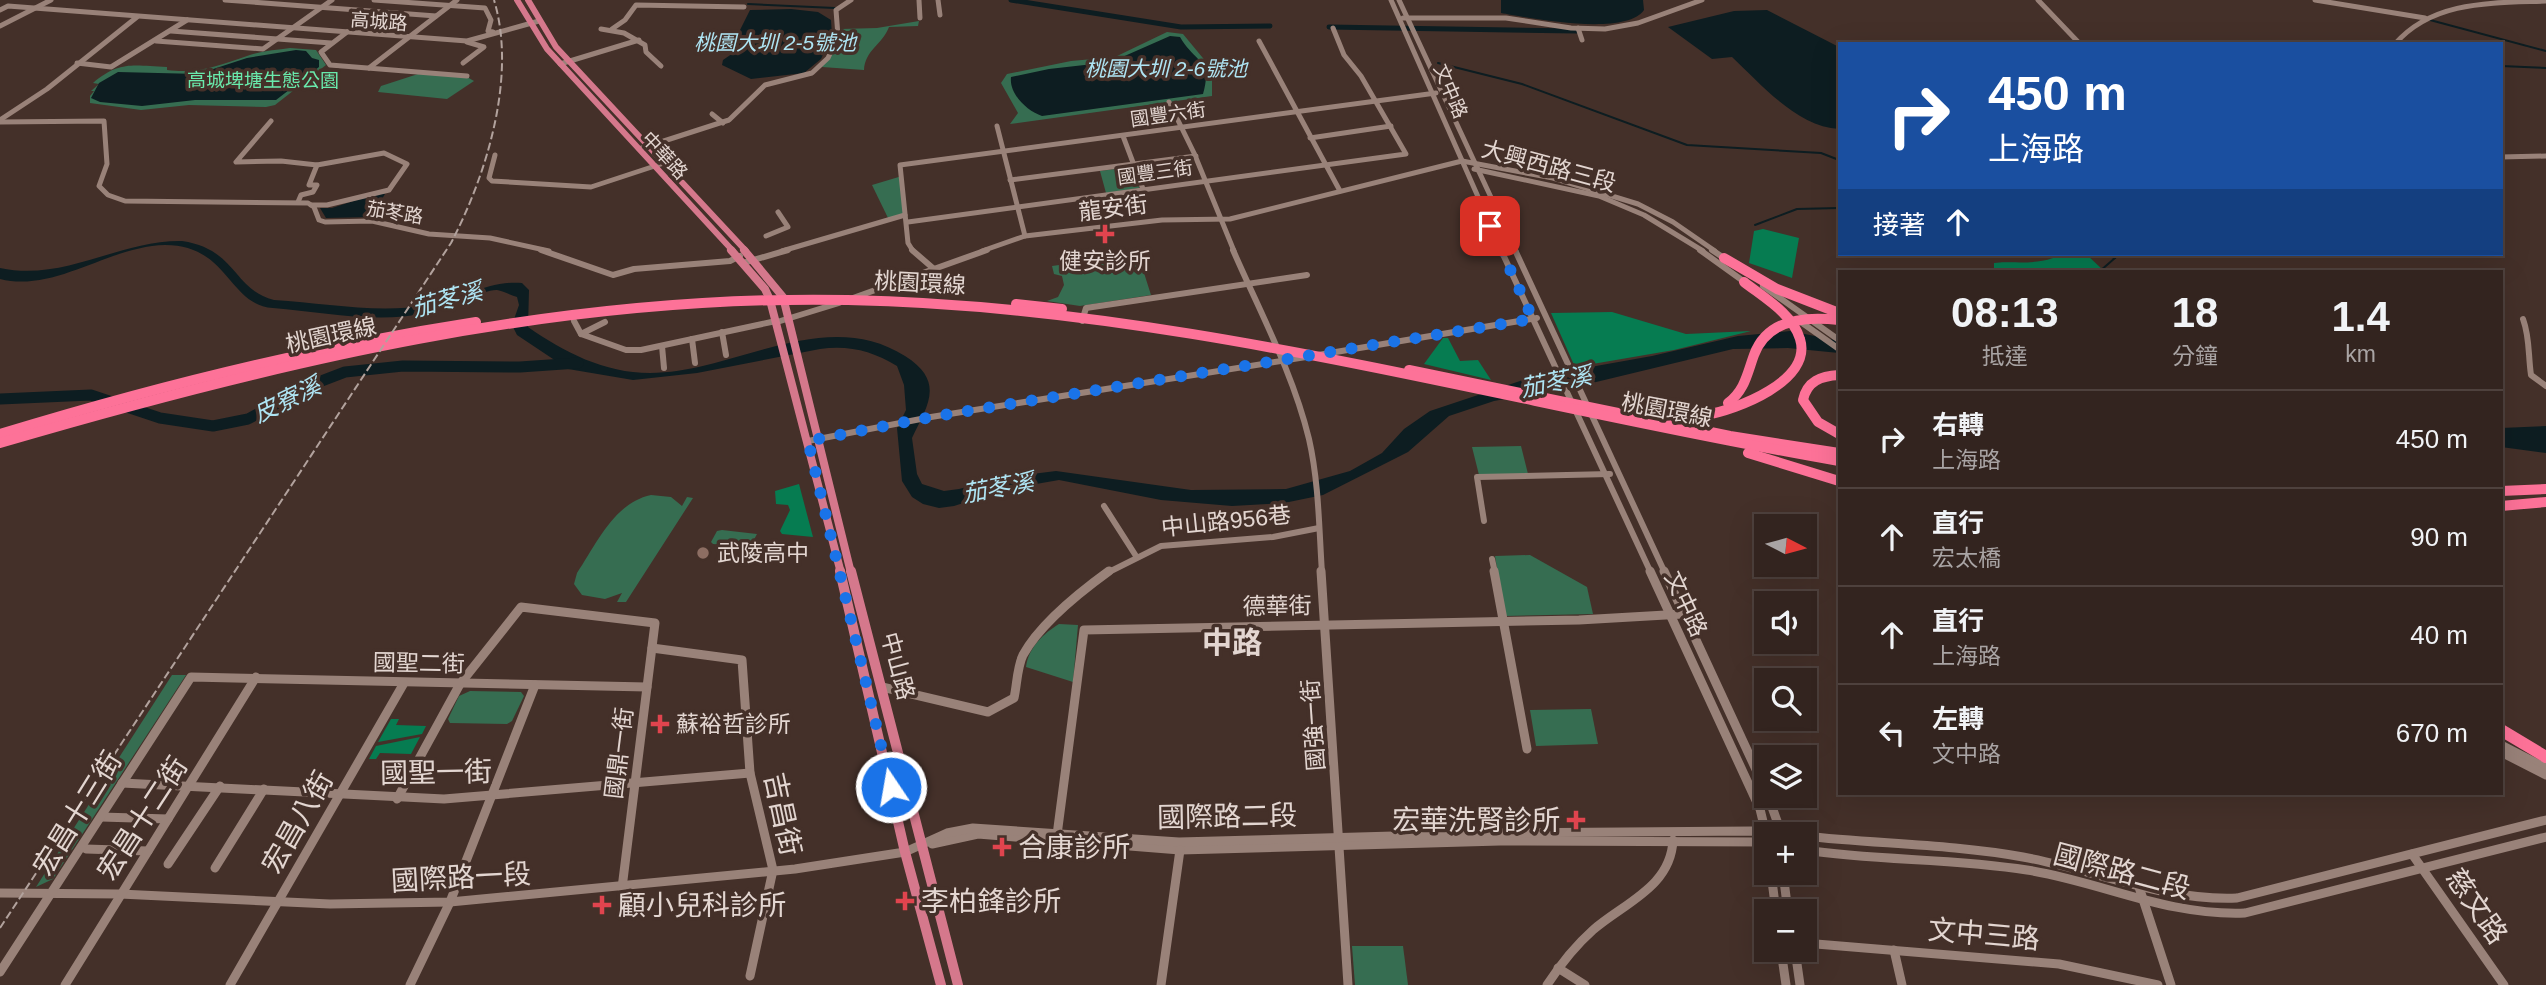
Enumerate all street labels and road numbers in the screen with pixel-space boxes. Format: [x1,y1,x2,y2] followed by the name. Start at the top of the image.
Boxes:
[350,9,408,34] street label: 高城路
[1430,61,1471,122] street label: 文中路
[1129,99,1207,130] street label: 國豐六街
[638,127,692,183] street label: 中華路
[1479,136,1619,196] street label: 大興西路三段
[1116,157,1194,188] street label: 國豐三街
[1077,191,1149,225] street label: 龍安街
[365,198,425,227] street label: 茄苳路
[873,268,967,298] street label: 桃園環線
[283,313,379,357] street label: 桃園環線
[1619,388,1715,432] street label: 桃園環線
[1160,501,1292,541] street label: 中山路956巷
[1660,567,1712,641] street label: 文中路
[1242,592,1312,620] street label: 德華街
[877,629,919,703] street label: 中山路
[373,649,465,677] street label: 國聖二街
[1297,678,1329,772] street label: 國強一街
[600,706,638,800] street label: 國鼎一街
[27,746,128,881] street label: 宏昌十三街
[91,751,194,885] street label: 宏昌十二街
[380,756,492,789] street label: 國聖一街
[256,766,339,879] street label: 宏昌八街
[759,770,806,858] street label: 吉昌街
[1157,800,1297,833] street label: 國際路二段
[2050,838,2194,905] street label: 國際路二段
[390,858,532,897] street label: 國際路一段
[2440,863,2513,950] street label: 慈文路
[1927,914,2041,955] street label: 文中三路

